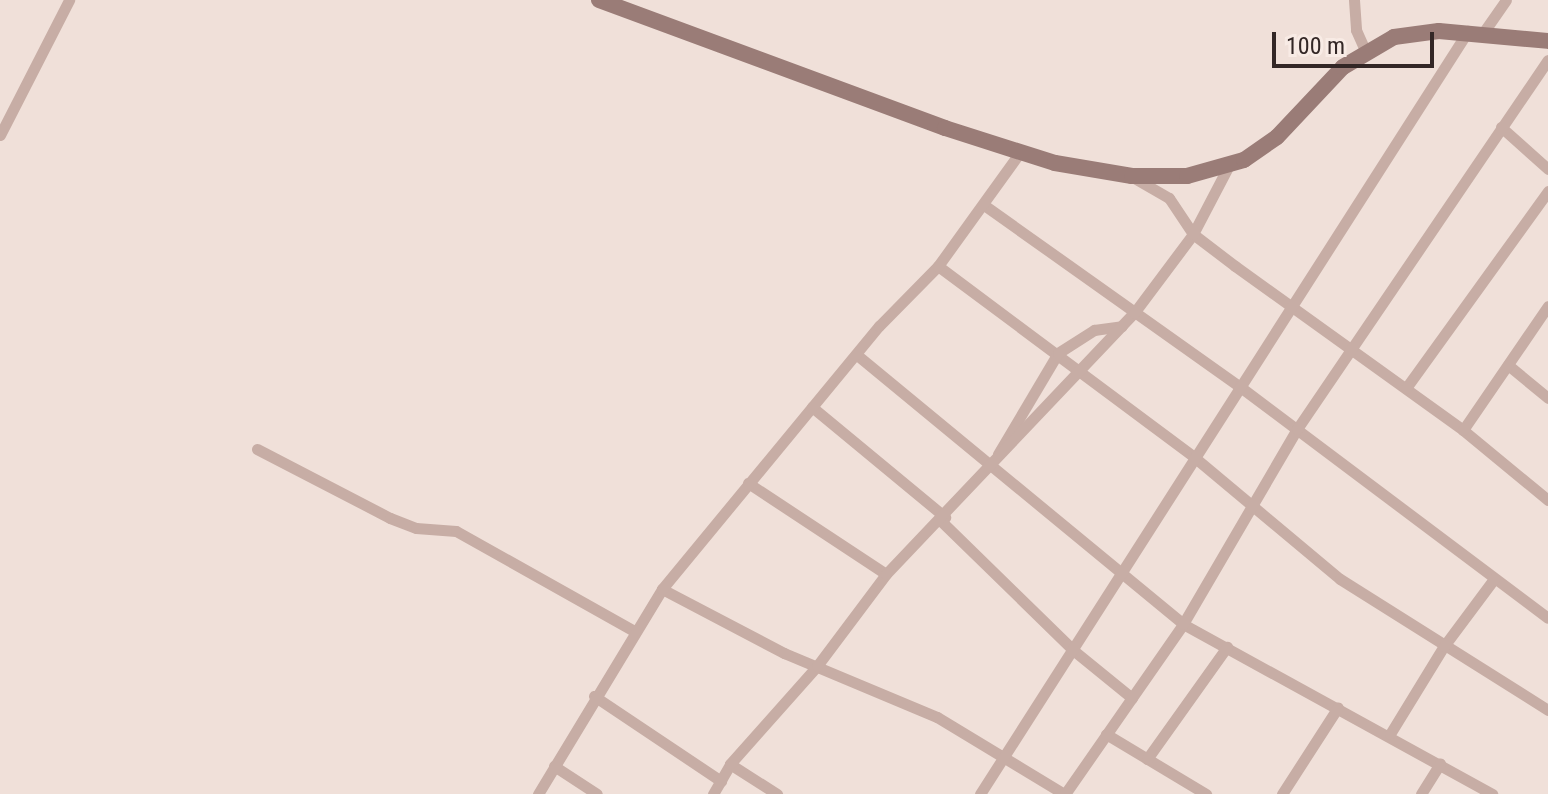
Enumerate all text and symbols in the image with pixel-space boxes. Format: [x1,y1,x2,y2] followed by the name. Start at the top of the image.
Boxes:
[1276,16,1438,66] scale bar
[1286,32,1345,60] text: 100 m

